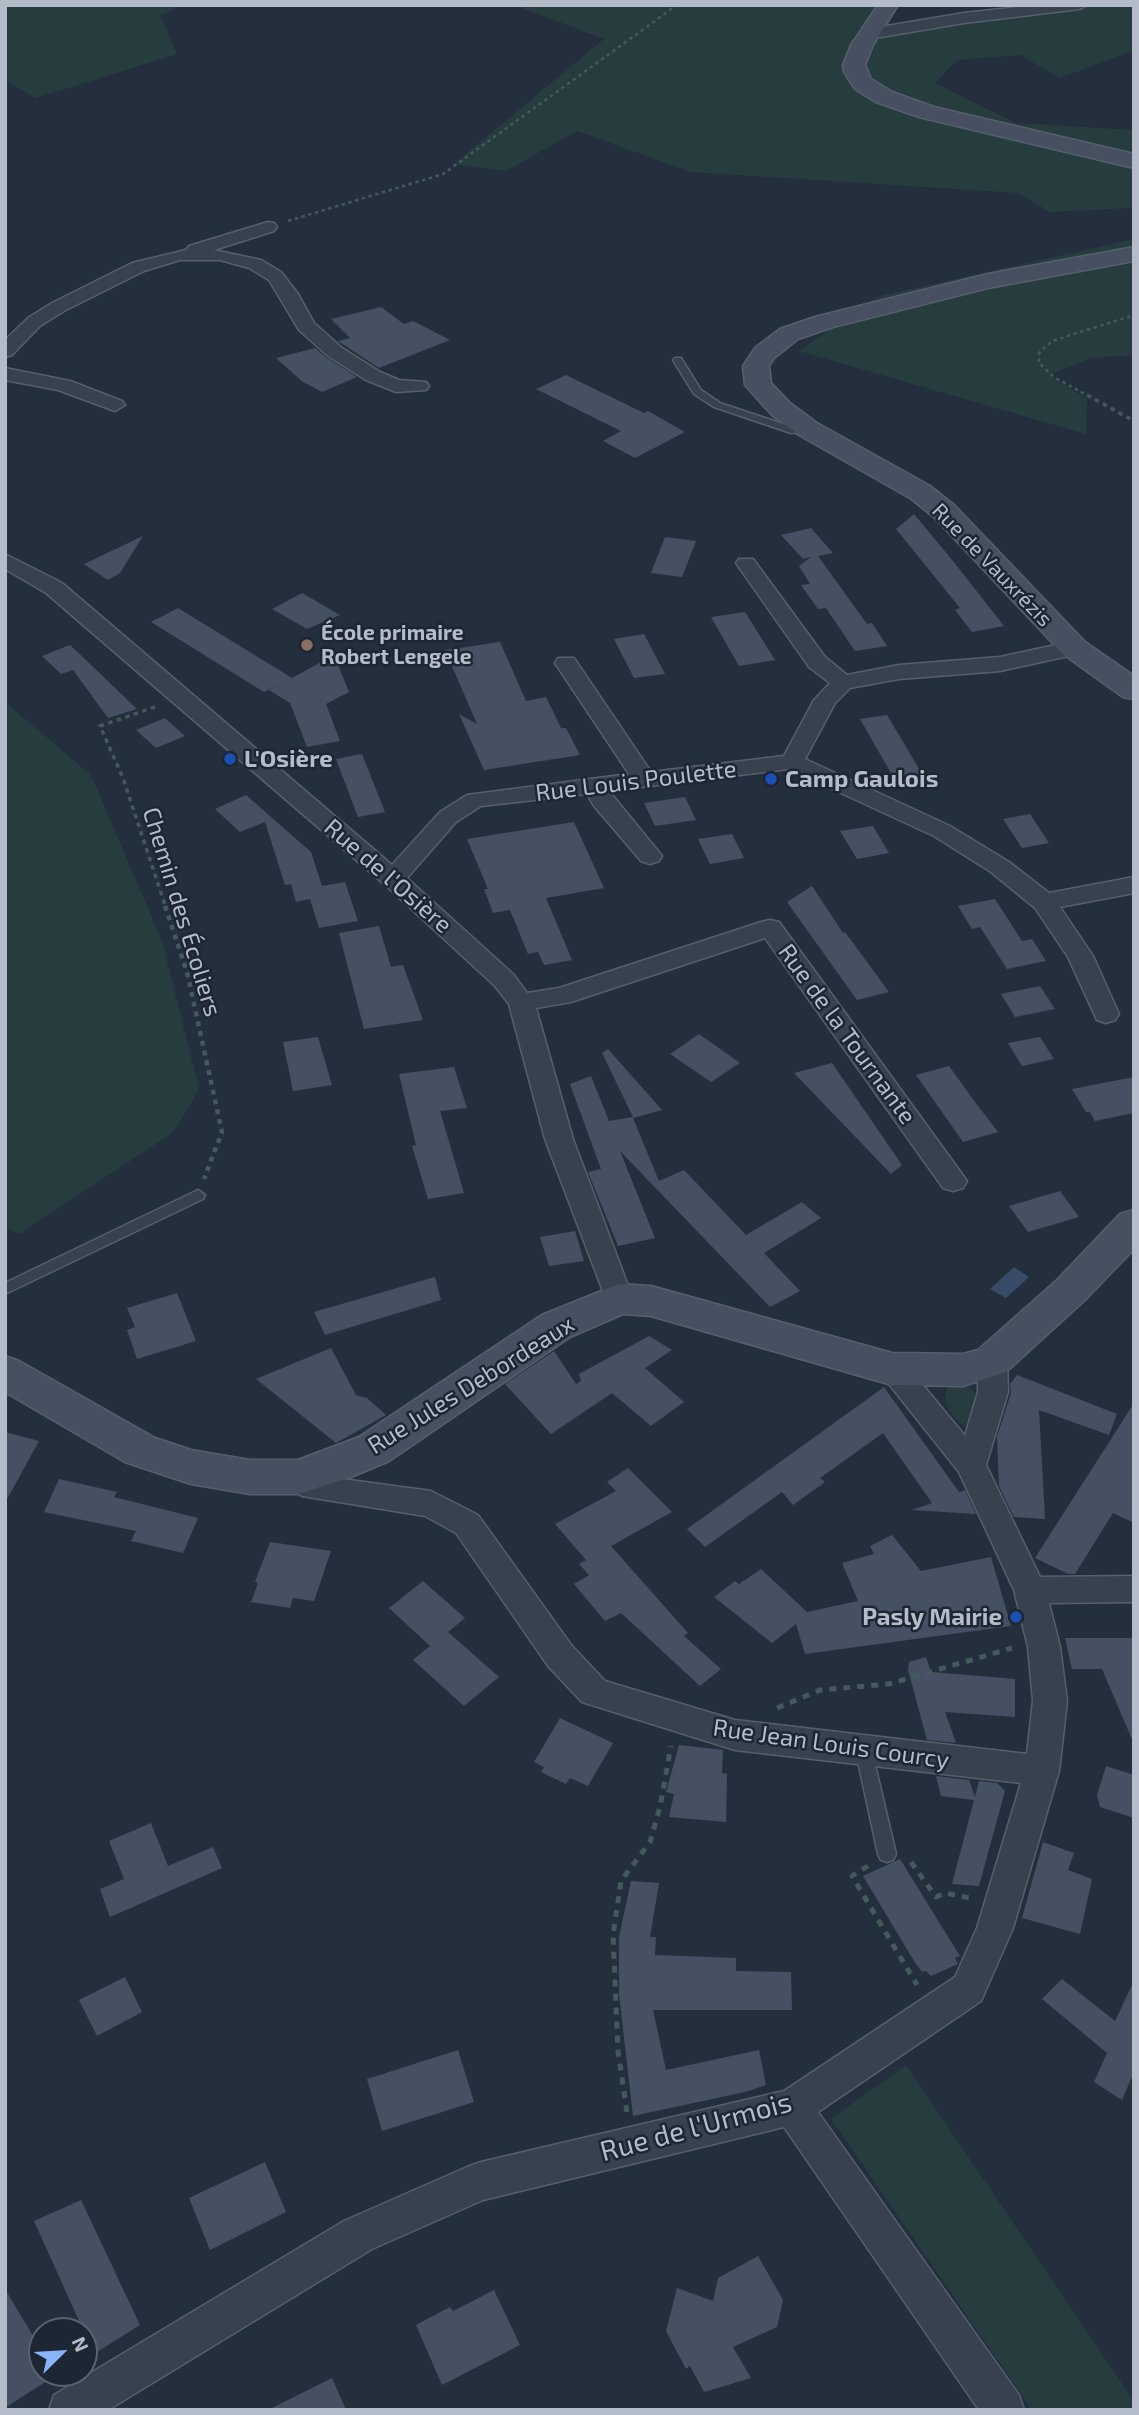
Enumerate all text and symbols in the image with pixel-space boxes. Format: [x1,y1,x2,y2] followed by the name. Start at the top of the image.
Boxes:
[927,498,1057,632] street label: Rue de Vauxrézis
[321,620,472,670] place label: École primaire Robert Lengele
[299,637,315,653] marker: École primaire Robert Lengele
[244,745,333,773] place label: L'Osière
[222,751,238,767] marker: L'Osière
[534,754,738,808] street label: Rue Louis Poulette
[785,765,938,793] place label: Camp Gaulois
[763,771,779,787] marker: Camp Gaulois
[136,804,228,1020] street label: Chemin des Écoliers
[318,813,458,939] street label: Rue de l'Osière
[772,938,922,1130] street label: Rue de la Tournante
[363,1310,579,1460] street label: Rue Jules Debordeaux
[862,1603,1002,1631] place label: Pasly Mairie
[1008,1609,1024,1625] marker: Pasly Mairie
[711,1713,951,1775] street label: Rue Jean Louis Courcy
[597,2085,795,2169] street label: Rue de l'Urmois
[28,2317,98,2387] north arrow
[68,2333,94,2355] text: N

